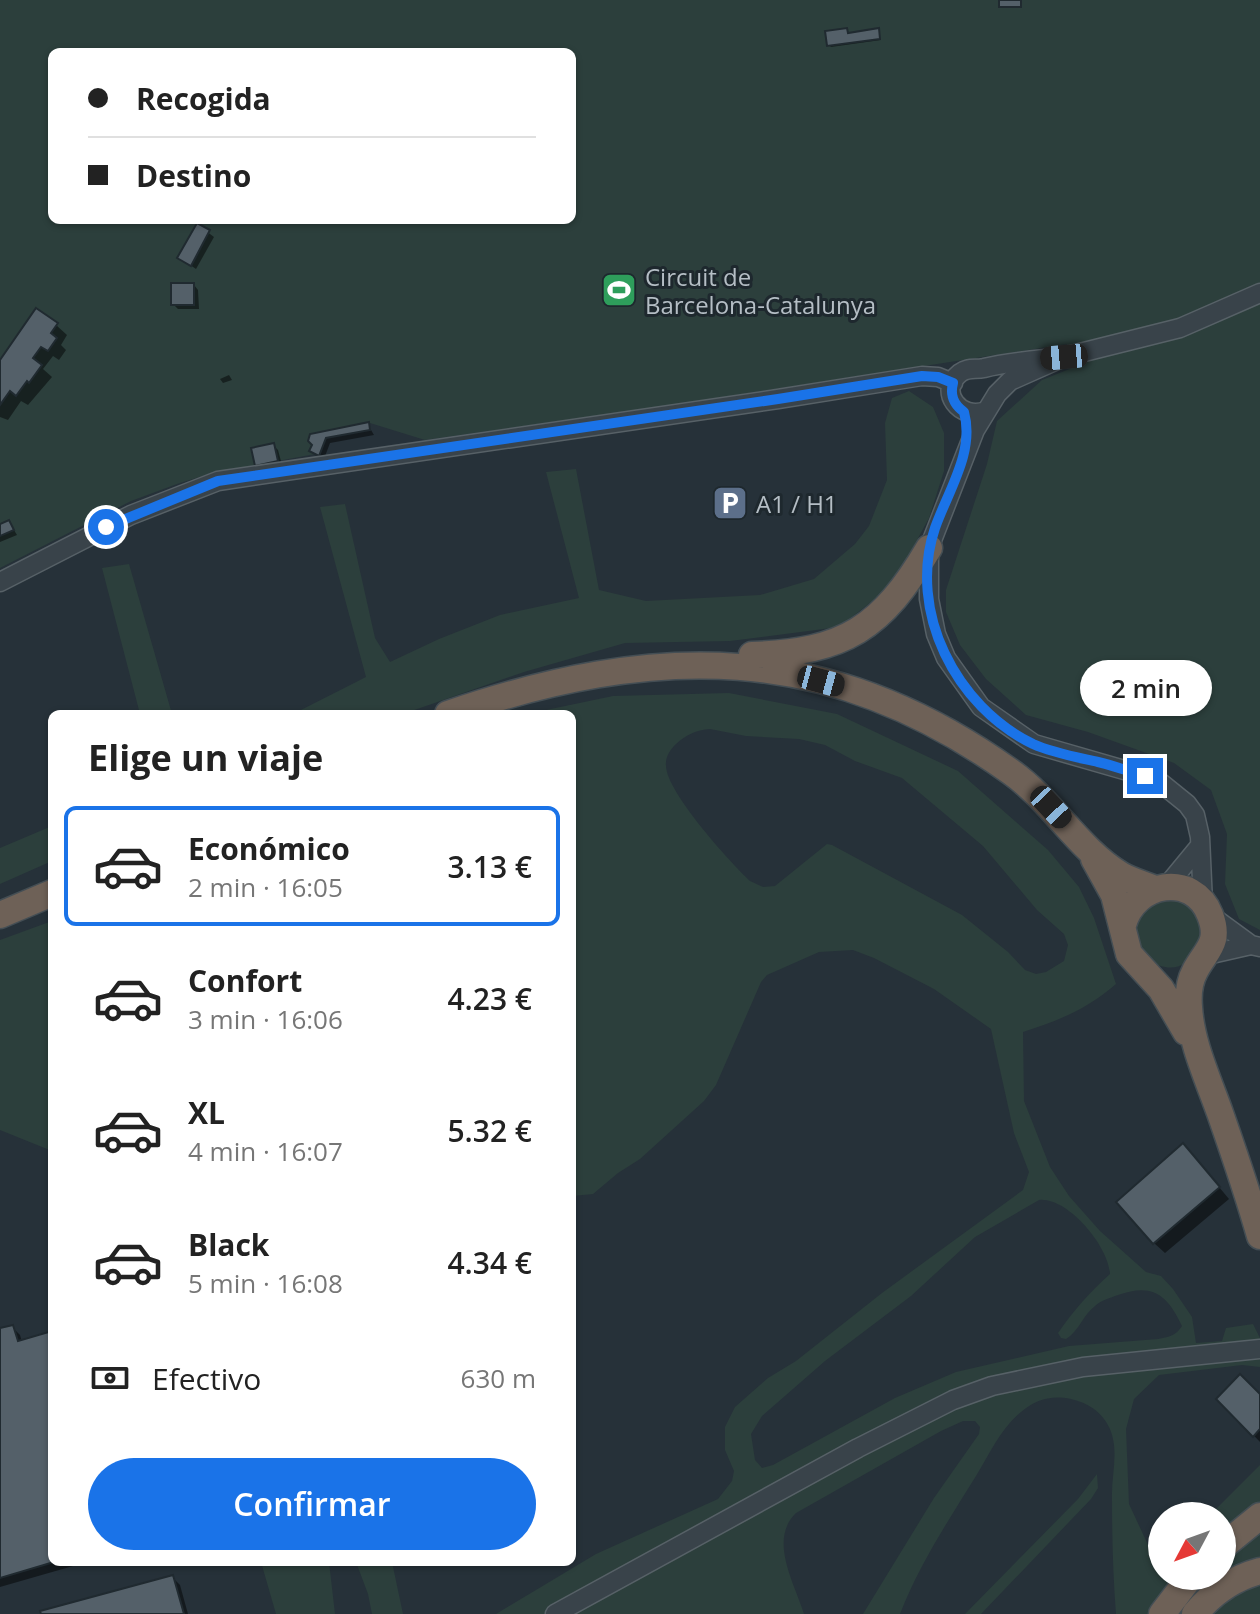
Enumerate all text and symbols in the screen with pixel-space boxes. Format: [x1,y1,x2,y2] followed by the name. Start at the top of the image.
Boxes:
[136,78,271,119] text: Recogida
[136,155,251,196] text: Destino
[645,260,876,321] place label: Circuit de Barcelona-Catalunya
[600,271,638,309] sports icon: Circuit de Barcelona-Catalunya
[1039,343,1089,371] car
[711,484,749,522] parking icon: A1 / H1
[756,487,838,520] place label: A1 / H1
[88,509,124,545] route start
[1079,660,1211,716] callout: 2 min
[795,663,847,699] car
[1111,670,1181,706] text: 2 min
[88,733,323,782] text: Elige un viaje
[1127,758,1163,794] route end
[1026,781,1076,833] car
[188,828,350,869] text: Económico
[92,830,164,902] icon: car
[447,846,532,887] text: 3.13 €
[188,869,343,905] text: 2 min · 16:05
[188,960,302,1001] text: Confort
[92,962,164,1034] icon: car
[447,978,532,1019] text: 4.23 €
[188,1001,343,1037] text: 3 min · 16:06
[188,1092,225,1133] text: XL
[92,1094,164,1166] icon: car
[447,1110,532,1151] text: 5.32 €
[188,1133,343,1169] text: 4 min · 16:07
[188,1224,269,1265] text: Black
[92,1226,164,1298] icon: car
[447,1242,532,1283] text: 4.34 €
[188,1265,343,1301] text: 5 min · 16:08
[88,1356,132,1400] icon: cash
[152,1358,261,1399] text: Efectivo
[461,1360,536,1396] text: 630 m
[88,1458,536,1550] button: Confirmar
[1148,1502,1236,1590] north arrow
[1148,1502,1236,1590] map controls

